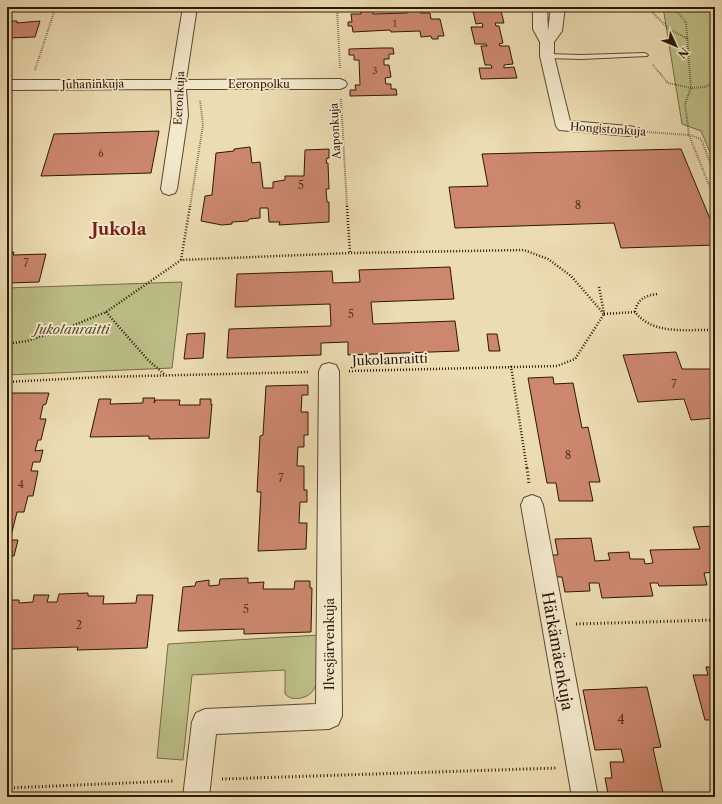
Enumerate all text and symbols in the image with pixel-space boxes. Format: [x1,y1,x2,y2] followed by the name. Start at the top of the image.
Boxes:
[393,18,397,29] house number: 1
[656,26,696,66] north arrow
[675,45,692,62] text: N
[373,65,378,76] house number: 3
[171,71,187,125] street label: Eeronkuja
[60,76,125,92] street label: Juhaninkuja
[228,77,290,91] street label: Eeronpolku
[327,102,344,161] street label: Aaponkuja
[569,119,647,139] street label: Hongistonkuja
[98,148,104,159] house number: 6
[298,178,304,192] house number: 5
[575,198,581,212] house number: 8
[88,219,147,239] district label: Jukola
[23,256,29,270] house number: 7
[348,307,354,321] house number: 5
[30,321,111,337] park label: Jukolanraitti
[350,350,428,368] street label: Jukolanraitti
[671,377,677,391] house number: 7
[565,448,571,462] house number: 8
[278,471,284,485] house number: 7
[18,477,24,491] house number: 4
[538,590,578,713] street label: Härkämäenkuja
[321,598,337,690] street label: Ilvesjärvenkuja
[243,602,249,616] house number: 5
[76,618,82,632] house number: 2
[617,711,625,727] house number: 4

